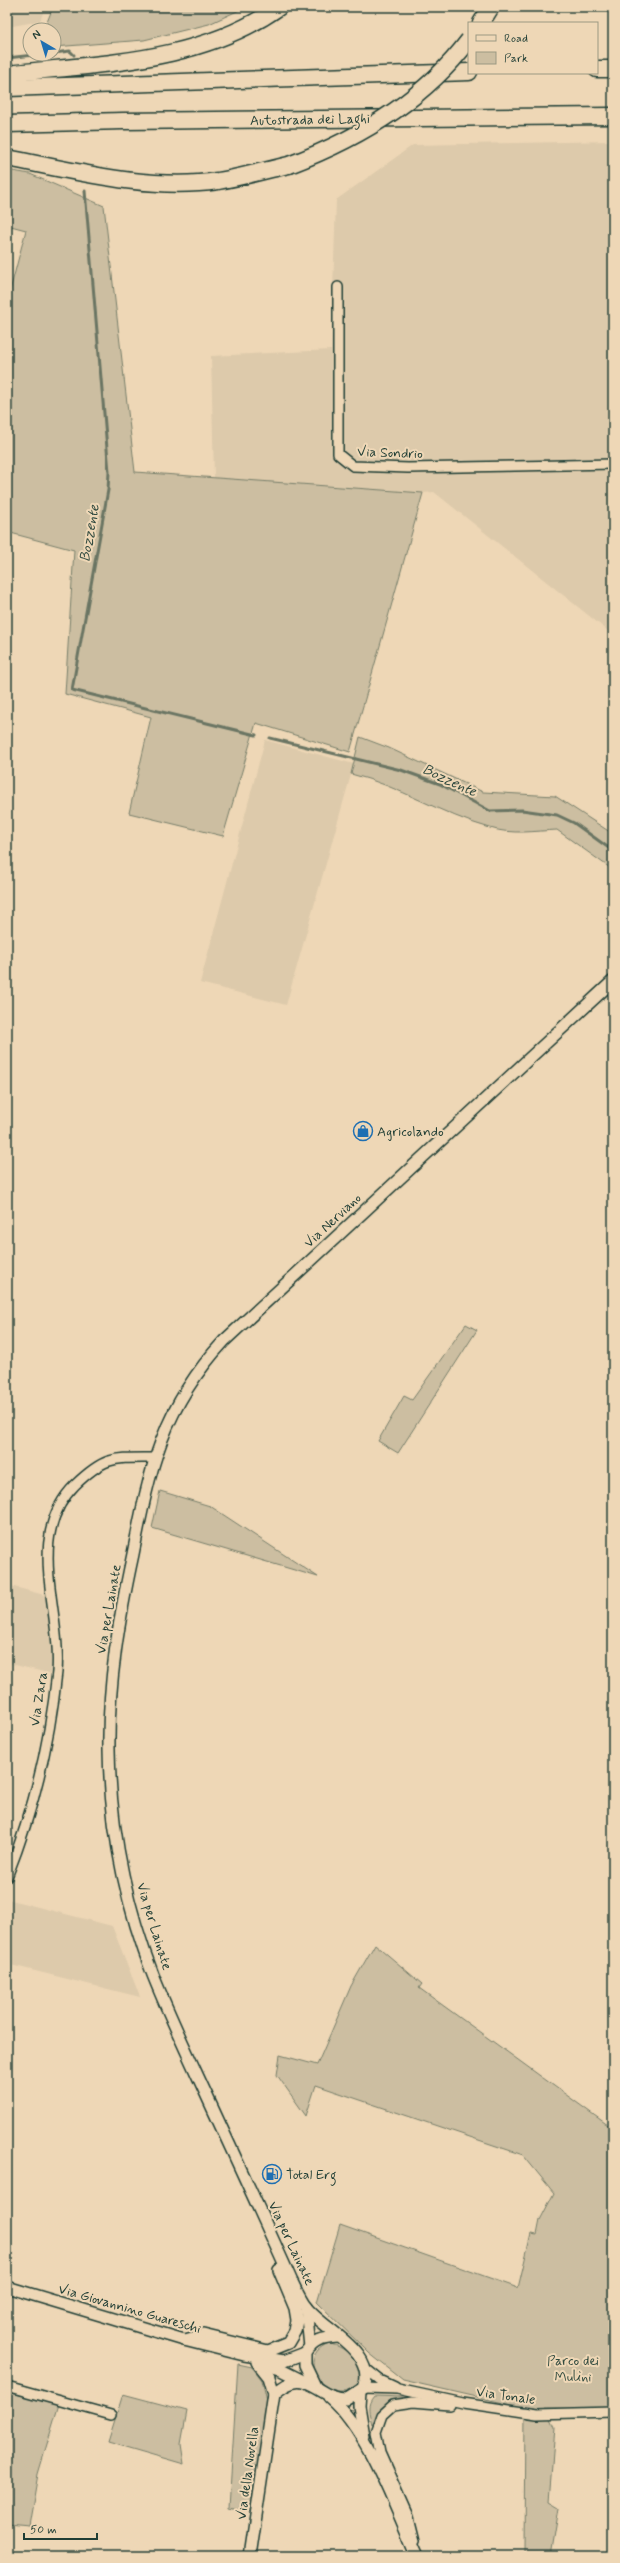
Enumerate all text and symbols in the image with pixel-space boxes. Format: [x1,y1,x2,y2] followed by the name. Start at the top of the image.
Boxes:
[22,22,62,62] north arrow
[468,22,598,74] legend
[29,27,44,43] text: N
[504,31,528,47] text: Road
[504,51,528,67] text: Park
[250,110,370,132] street label: Autostrada dei Laghi
[357,443,423,463] street label: Via Sondrio
[75,502,105,564] water label: Bozzente
[419,760,481,803] water label: Bozzente
[352,1120,374,1142] shop icon: Agricolando
[377,1123,444,1141] place label: Agricolando
[300,1189,365,1252] street label: Via Nerviano
[92,1563,126,1655] street label: Via per Lainate
[26,1671,52,1728] street label: Via Zara
[132,1880,176,1972] street label: Via per Lainate
[261,2163,283,2185] fuel station icon: Total Erg
[286,2166,337,2186] place label: Total Erg
[264,2199,318,2288] street label: Via per Lainate
[56,2280,203,2338] street label: Via Giovannino Guareschi
[547,2352,599,2386] park label: Parco dei Mulini
[475,2383,537,2409] street label: Via Tonale
[233,2425,263,2521] street label: Via della Novella
[24,2515,97,2541] scale bar
[30,2522,57,2538] text: 50 m

